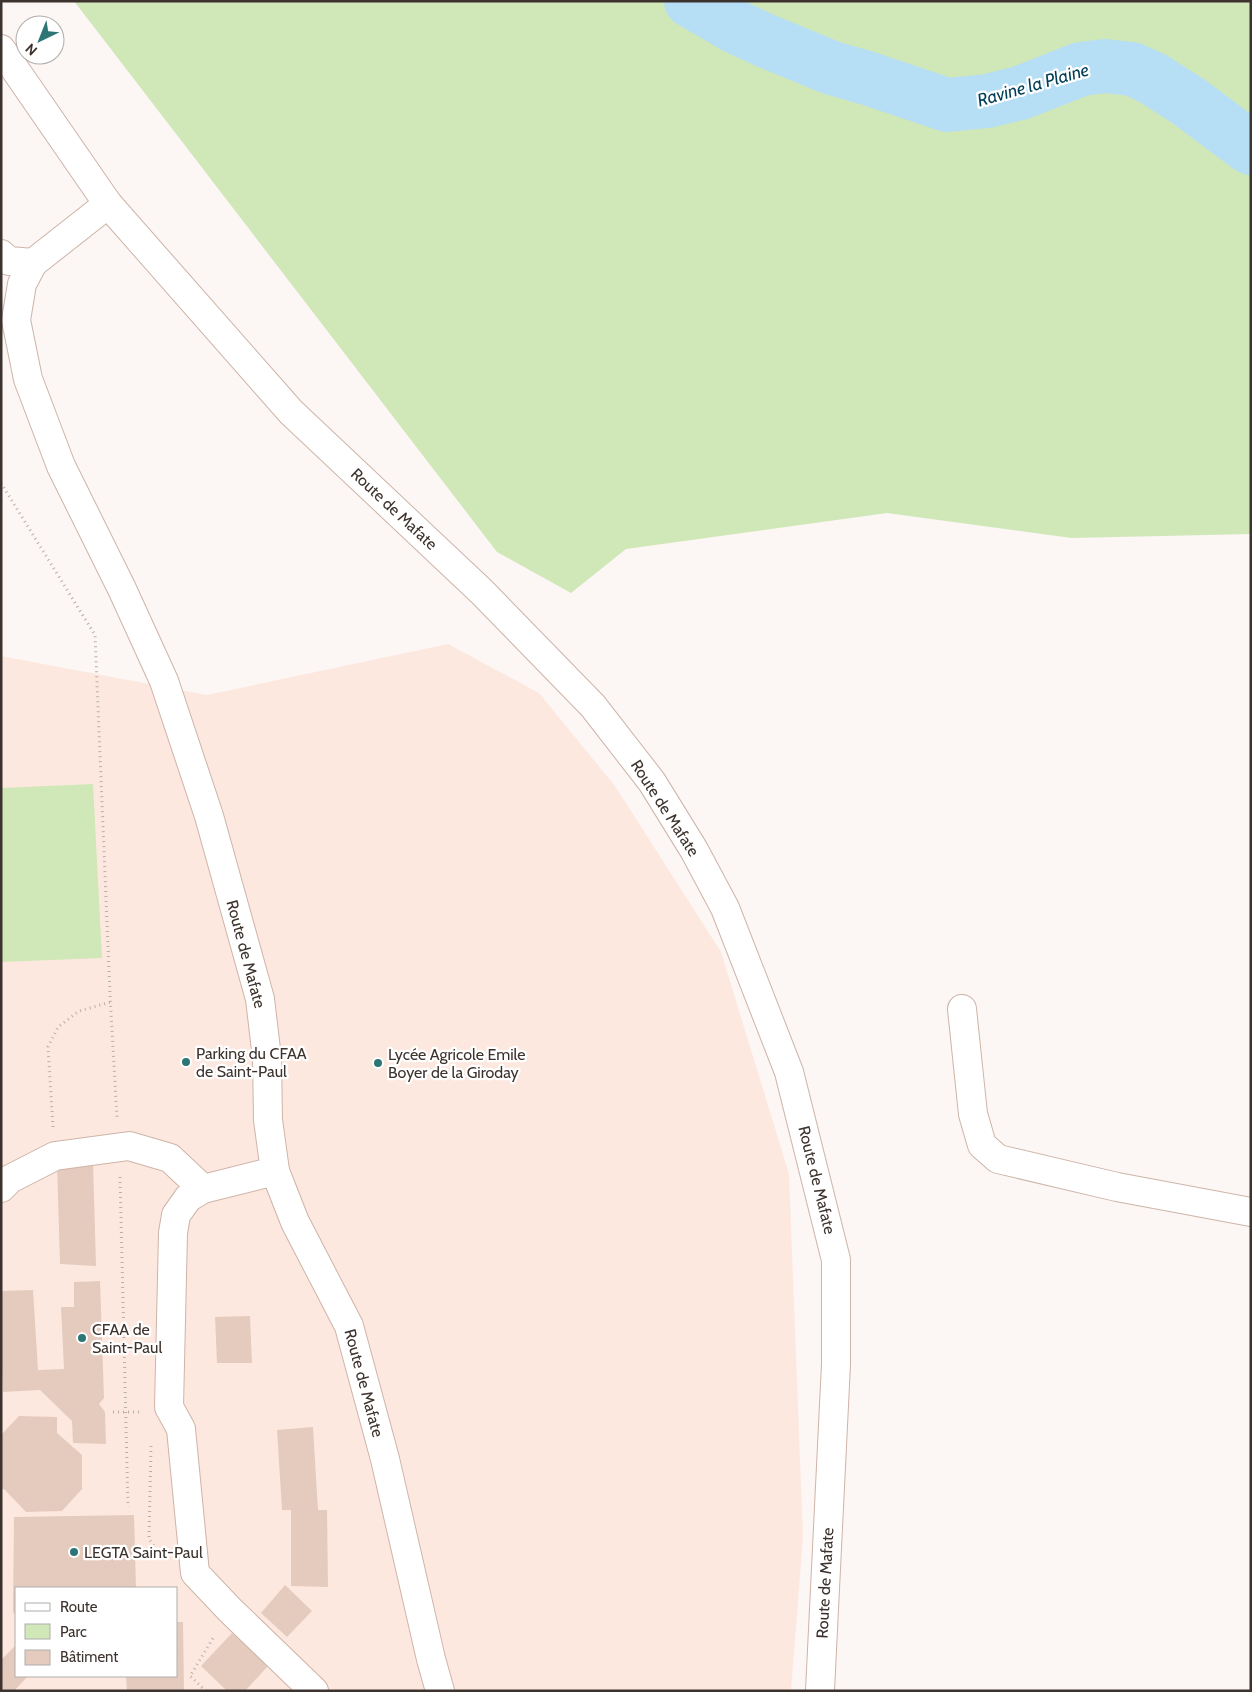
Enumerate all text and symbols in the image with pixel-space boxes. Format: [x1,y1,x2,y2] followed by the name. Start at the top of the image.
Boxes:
[15,15,65,65] north arrow
[21,40,41,59] text: N
[975,59,1091,111] water label: Ravine la Plaine
[347,464,441,554] street label: Route de Mafate
[627,756,703,860] street label: Route de Mafate
[222,898,270,1010] street label: Route de Mafate
[196,1044,307,1081] place label: Parking du CFAA de Saint-Paul
[388,1045,526,1082] place label: Lycée Agricole Emile Boyer de la Giroday
[180,1056,192,1068] marker: Parking du CFAA de Saint-Paul
[372,1057,384,1069] marker: Lycée Agricole Emile Boyer de la Giroday
[794,1124,840,1236] street label: Route de Mafate
[92,1320,162,1357] place label: CFAA de Saint-Paul
[340,1327,388,1439] street label: Route de Mafate
[76,1332,88,1344] marker: CFAA de Saint-Paul
[813,1527,837,1639] street label: Route de Mafate
[84,1543,203,1562] place label: LEGTA Saint-Paul
[68,1546,80,1558] marker: LEGTA Saint-Paul
[15,1587,178,1677] legend
[60,1598,98,1616] text: Route
[60,1623,87,1641] text: Parc
[60,1648,118,1666] text: Bâtiment

